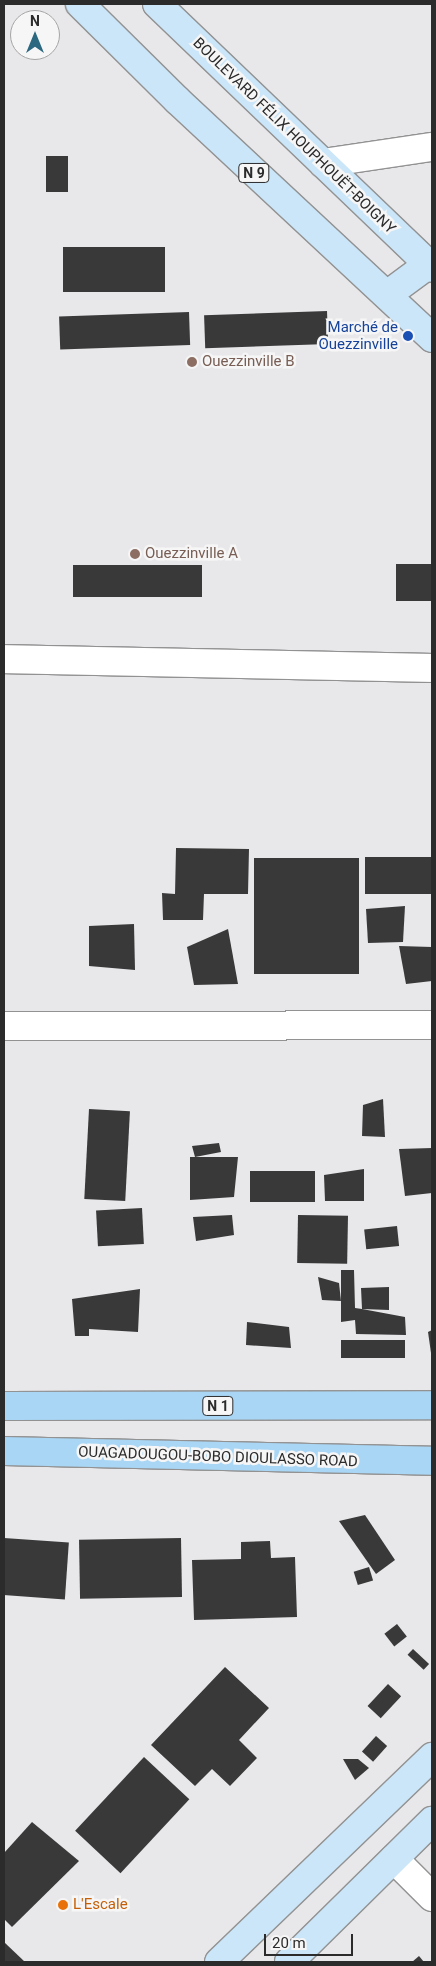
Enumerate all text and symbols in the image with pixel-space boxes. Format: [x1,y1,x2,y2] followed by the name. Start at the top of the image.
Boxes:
[10,10,60,60] north arrow
[30,13,40,29] text: N
[189,34,399,238] street label: BOULEVARD FÉLIX HOUPHOUËT-BOIGNY
[238,162,270,184] road number: N 9
[318,318,398,353] place label: Marché de Ouezzinville
[402,330,414,342] marker: Marché de Ouezzinville
[202,353,295,371] place label: Ouezzinville B
[186,356,198,368] marker: Ouezzinville B
[145,545,238,563] place label: Ouezzinville A
[129,548,141,560] marker: Ouezzinville A
[202,1394,234,1418] road number: N 1
[78,1443,358,1471] street label: OUAGADOUGOU-BOBO DIOULASSO ROAD
[73,1896,128,1914] place label: L'Escale
[57,1899,69,1911] marker: L'Escale
[266,1924,355,1956] scale bar
[272,1934,306,1952] text: 20 m

